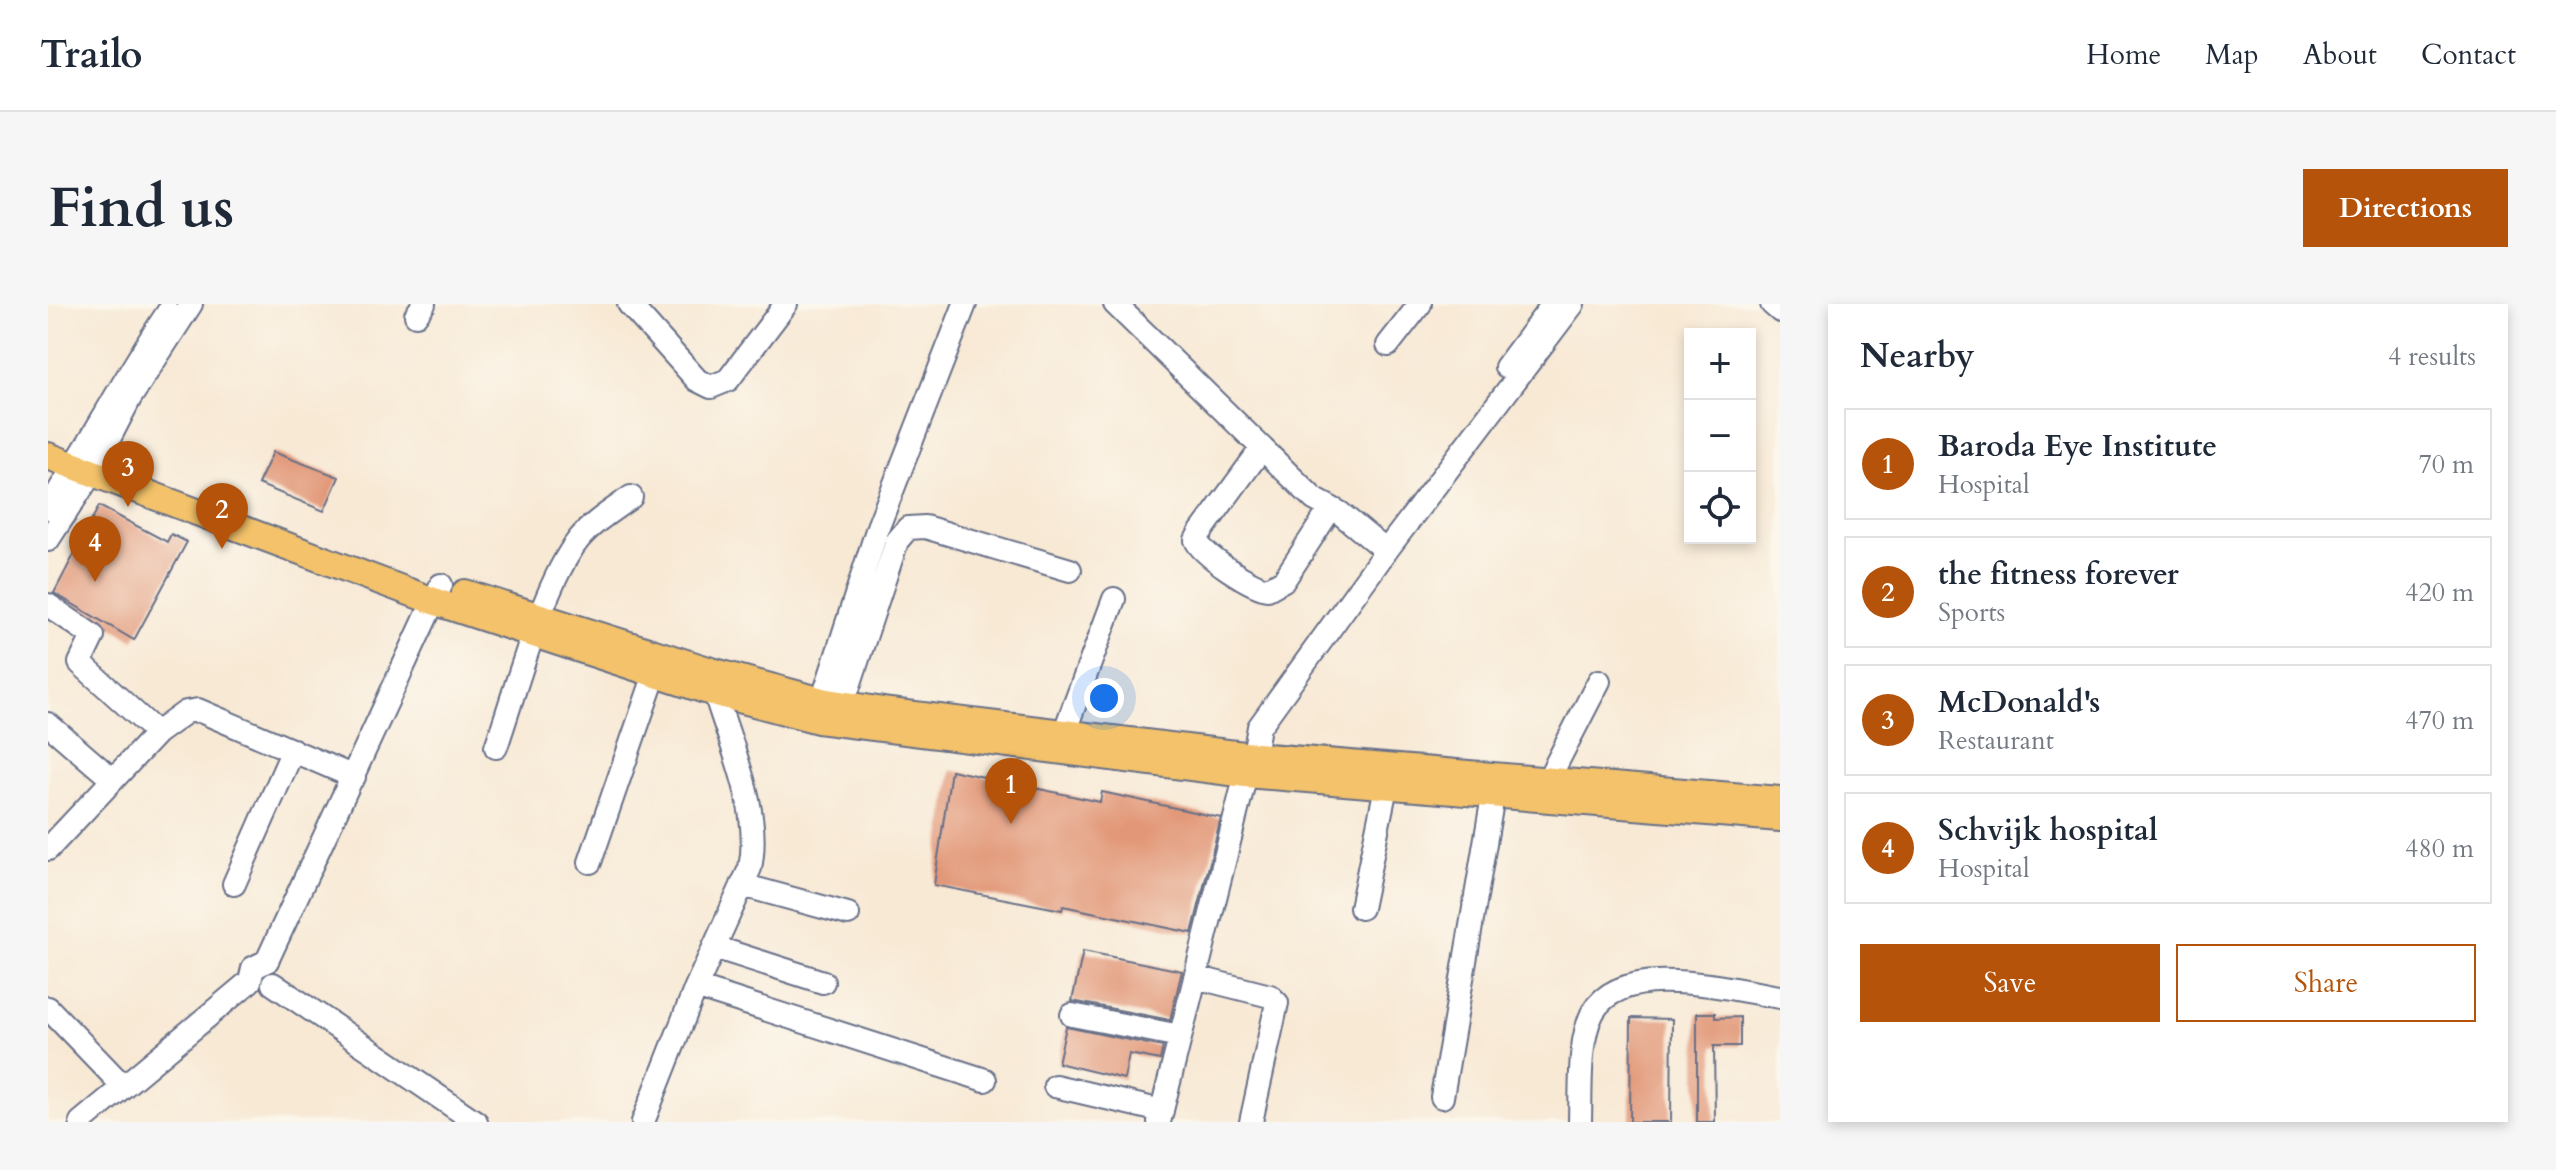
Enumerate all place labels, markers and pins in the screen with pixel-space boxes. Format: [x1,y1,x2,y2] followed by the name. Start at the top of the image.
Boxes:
[102,441,154,507] pin: 3
[196,483,248,549] pin: 2
[69,516,121,582] pin: 4
[985,758,1037,824] pin: 1

